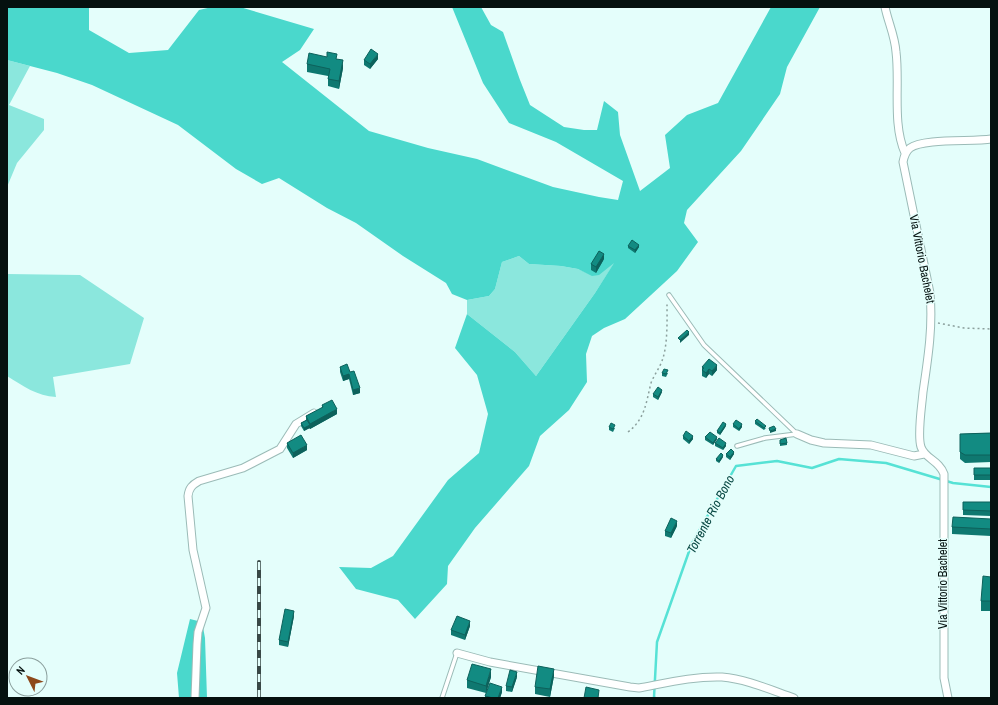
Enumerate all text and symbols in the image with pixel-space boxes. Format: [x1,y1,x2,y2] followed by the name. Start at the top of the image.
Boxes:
[906,213,938,305] street label: Via Vittorio Bachelet
[683,472,738,556] water label: Torrente Rio Bono
[935,539,951,629] street label: Via Vittorio Bachelet
[8,657,48,697] north arrow
[13,663,28,677] text: N

